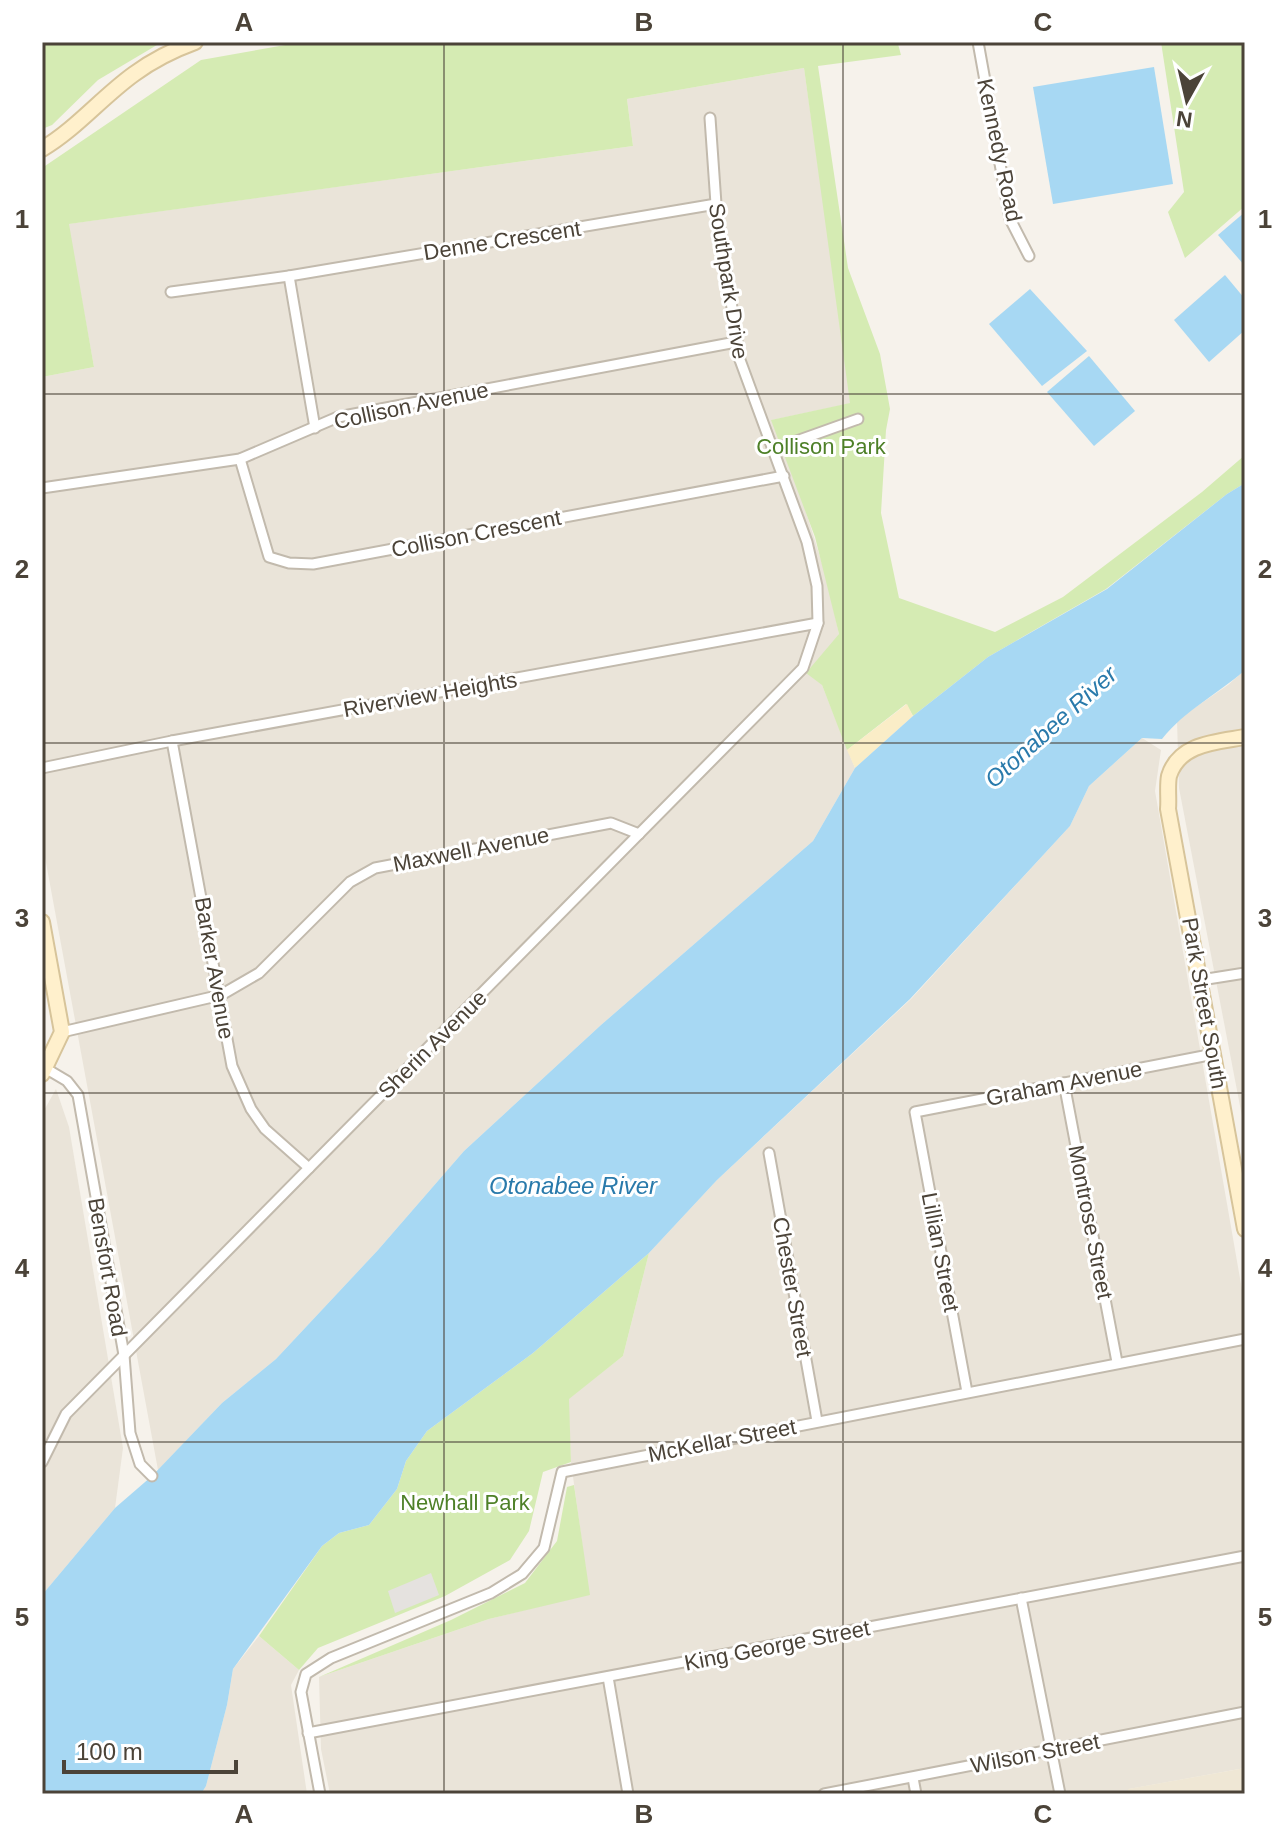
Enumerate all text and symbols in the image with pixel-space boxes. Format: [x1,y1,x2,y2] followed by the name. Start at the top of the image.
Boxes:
[235,7,254,37] text: A
[635,7,653,37] text: B
[1034,7,1053,37] text: C
[1147,60,1227,140] north arrow
[972,76,1027,224] street label: Kennedy Road
[1175,106,1194,133] text: N
[704,201,753,361] street label: Southpark Drive
[15,204,29,234] text: 1
[1258,204,1272,234] text: 1
[422,216,583,265] street label: Denne Crescent
[332,377,491,434] street label: Collison Avenue
[756,434,887,459] park label: Collison Park
[389,505,563,562] street label: Collison Crescent
[15,554,29,584] text: 2
[1258,554,1272,584] text: 2
[979,660,1123,793] water label: Otonabee River
[341,667,519,722] street label: Riverview Heights
[391,822,551,877] street label: Maxwell Avenue
[190,895,239,1041] street label: Barker Avenue
[15,903,29,933] text: 3
[1258,903,1272,933] text: 3
[1177,915,1232,1091] street label: Park Street South
[373,985,492,1104] street label: Sherin Avenue
[984,1056,1144,1111] street label: Graham Avenue
[1063,1143,1118,1301] street label: Montrose Street
[489,1172,658,1199] water label: Otonabee River
[917,1190,964,1314] street label: Lillian Street
[83,1196,132,1339] street label: Bensfort Road
[768,1215,817,1359] street label: Chester Street
[15,1253,30,1283] text: 4
[1258,1253,1273,1283] text: 4
[646,1414,798,1467] street label: McKellar Street
[400,1490,531,1515] park label: Newhall Park
[15,1602,29,1632] text: 5
[1258,1602,1272,1632] text: 5
[682,1615,872,1676] street label: King George Street
[64,1724,236,1774] scale bar
[968,1729,1102,1778] street label: Wilson Street
[76,1738,143,1765] text: 100 m
[235,1799,254,1829] text: A
[635,1799,653,1829] text: B
[1034,1799,1053,1829] text: C

